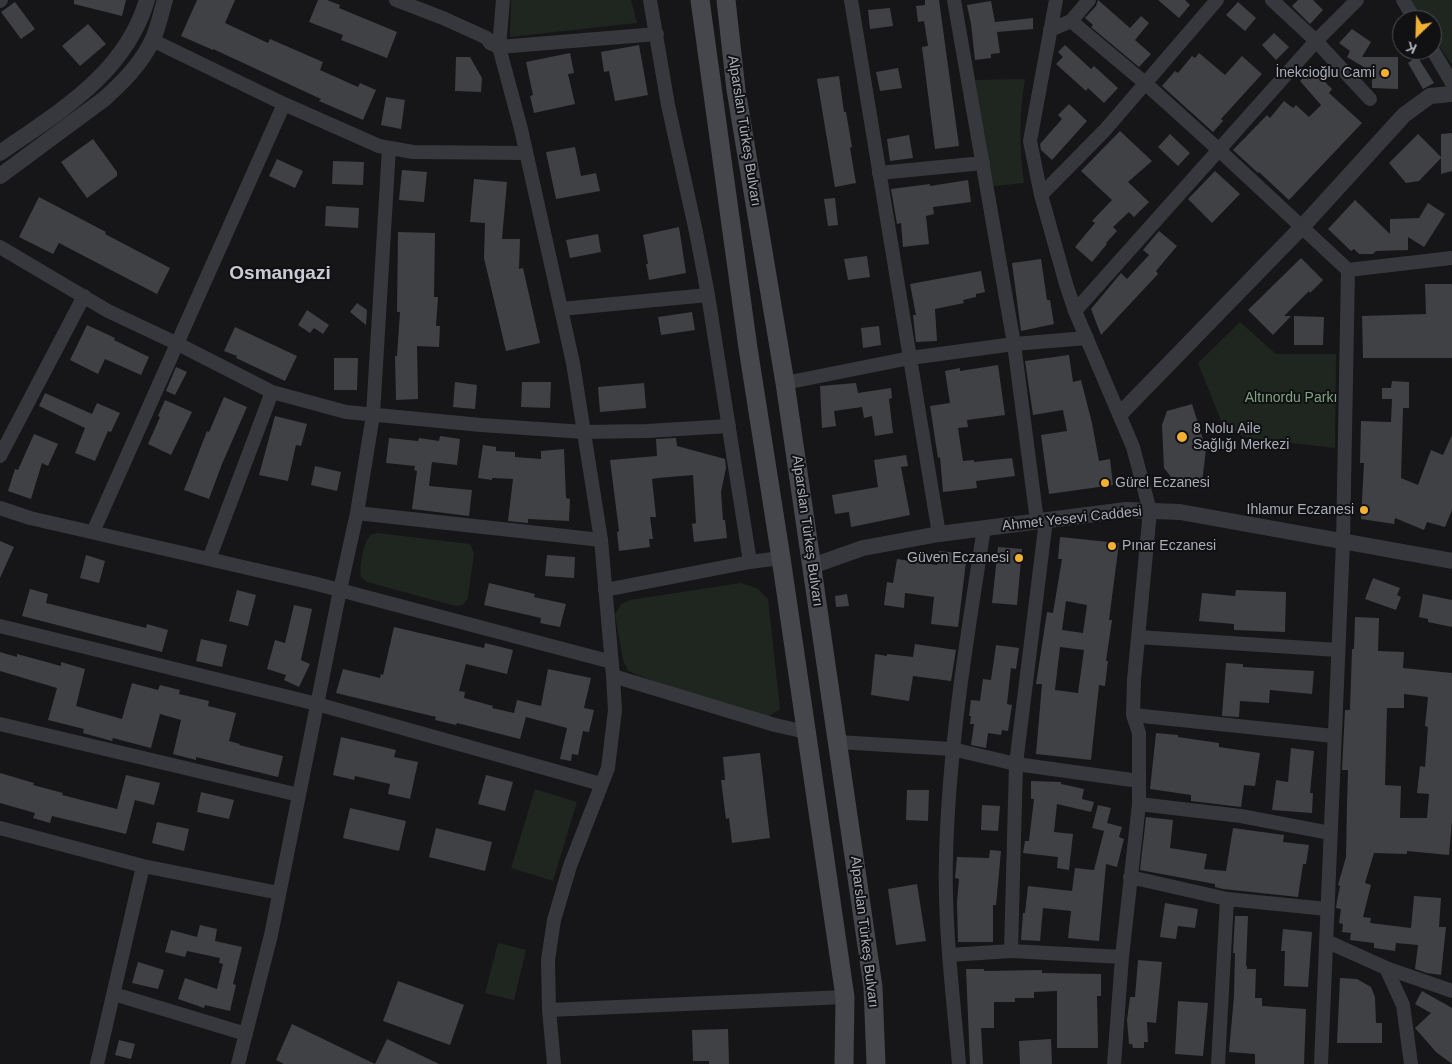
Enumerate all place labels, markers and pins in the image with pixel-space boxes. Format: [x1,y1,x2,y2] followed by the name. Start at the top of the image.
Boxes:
[1275,65,1375,81] place label: İnekcioğlu Cami
[1379,67,1391,79] marker: İnekcioğlu Cami
[1193,421,1289,454] place label: 8 Nolu Aile Sağlığı Merkezi
[1175,430,1189,444] marker: 8 Nolu Aile Sağlığı Merkezi
[1115,475,1210,491] place label: Gürel Eczanesi
[1099,477,1111,489] marker: Gürel Eczanesi
[1247,502,1354,518] place label: Ihlamur Eczanesi
[1358,504,1370,516] marker: Ihlamur Eczanesi
[1122,538,1216,554] place label: Pınar Eczanesi
[1106,540,1118,552] marker: Pınar Eczanesi
[907,550,1009,566] place label: Güven Eczanesi
[1013,552,1025,564] marker: Güven Eczanesi

